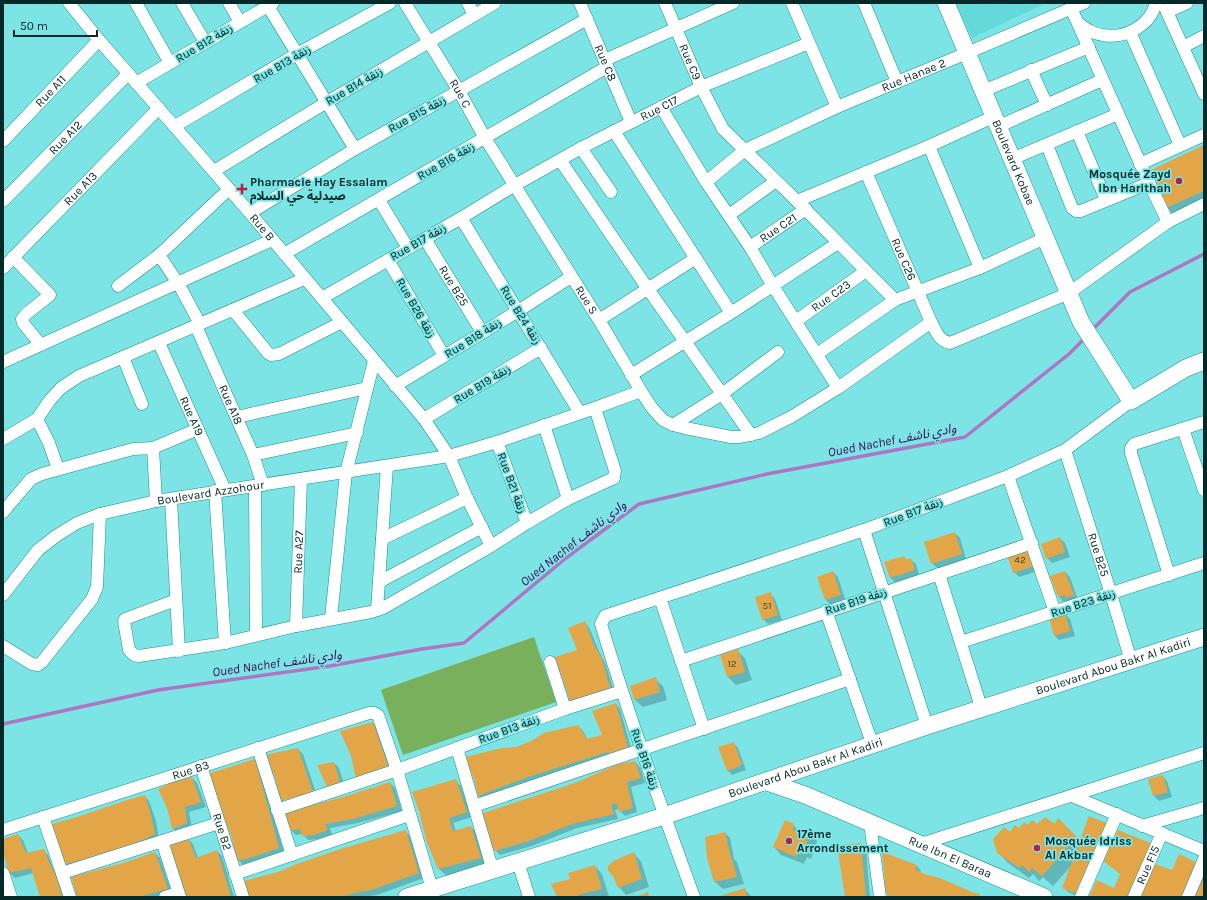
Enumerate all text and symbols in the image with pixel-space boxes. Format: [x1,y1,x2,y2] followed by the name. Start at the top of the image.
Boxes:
[14,12,97,38] scale bar
[20,19,48,33] text: 50 m
[173,21,235,65] street label: Rue B12 زنقة
[251,42,313,86] street label: Rue B13 زنقة
[592,42,620,83] street label: Rue C8
[676,42,704,82] street label: Rue C9
[879,56,948,95] street label: Rue Hanae 2
[323,64,385,108] street label: Rue B14 زنقة
[32,72,69,110] street label: Rue A11
[446,76,474,110] street label: Rue C
[386,92,448,136] street label: Rue B15 زنقة
[638,93,681,124] street label: Rue C17
[989,117,1038,207] street label: Boulevard Kobae
[46,118,85,157] street label: Rue A12
[415,139,477,183] street label: Rue B16 زنقة
[1089,167,1171,195] place label: Mosquée Zayd ibn Harithah
[61,169,100,208] street label: Rue A13
[250,175,388,206] place label: Pharmacie Hay Essalam صيدلية حي السلام
[1174,176,1184,186] marker: Mosquée Zayd ibn Harithah
[237,184,247,194] marker: Pharmacie Hay Essalam صيدلية حي السلام
[757,210,799,245] street label: Rue C21
[247,211,277,244] street label: Rue B
[387,220,449,264] street label: Rue B17 زنقة
[888,236,919,283] street label: Rue C26
[436,263,472,309] street label: Rue B25
[393,276,439,340] street label: Rue B26 زنقة
[809,277,853,315] street label: Rue C23
[497,283,545,347] street label: Rue B24 زنقة
[572,283,601,317] street label: Rue S
[442,315,504,361] street label: Rue B18 زنقة
[451,362,513,406] street label: Rue B19 زنقة
[216,383,246,427] street label: Rue A18
[177,394,207,438] street label: Rue A19
[827,420,958,463] water label: Oued Nachef وادي ناشف
[494,451,530,515] street label: Rue B21 زنقة
[156,477,266,508] street label: Boulevard Azzohour
[881,494,945,530] street label: Rue B17 زنقة
[517,497,631,591] water label: Oued Nachef وادي ناشف
[291,530,306,574] street label: Rue A27
[1085,531,1112,579] street label: Rue B25
[1014,554,1026,566] house number: 42
[823,584,889,618] street label: Rue B19 زنقة
[1049,586,1117,620] street label: Rue B23 زنقة
[763,600,771,612] house number: 51
[1034,635,1193,698] street label: Boulevard Abou Bakr Al Kadiri
[211,646,343,682] water label: Oued Nachef وادي ناشف
[727,658,737,670] house number: 12
[477,711,541,747] street label: Rue B13 زنقة
[628,727,662,791] street label: Rue B16 زنقة
[726,735,885,800] street label: Boulevard Abou Bakr Al Kadiri
[170,758,211,783] street label: Rue B3
[210,811,235,852] street label: Rue B2
[797,827,889,855] place label: 17ème Arrondissement
[907,833,994,881] street label: Rue Ibn El Baraa
[1045,834,1132,862] place label: Mosquée Idriss Al Akbar
[784,836,794,846] marker: 17ème Arrondissement
[1032,843,1042,853] marker: Mosquée Idriss Al Akbar
[1133,843,1163,886] street label: Rue F15

